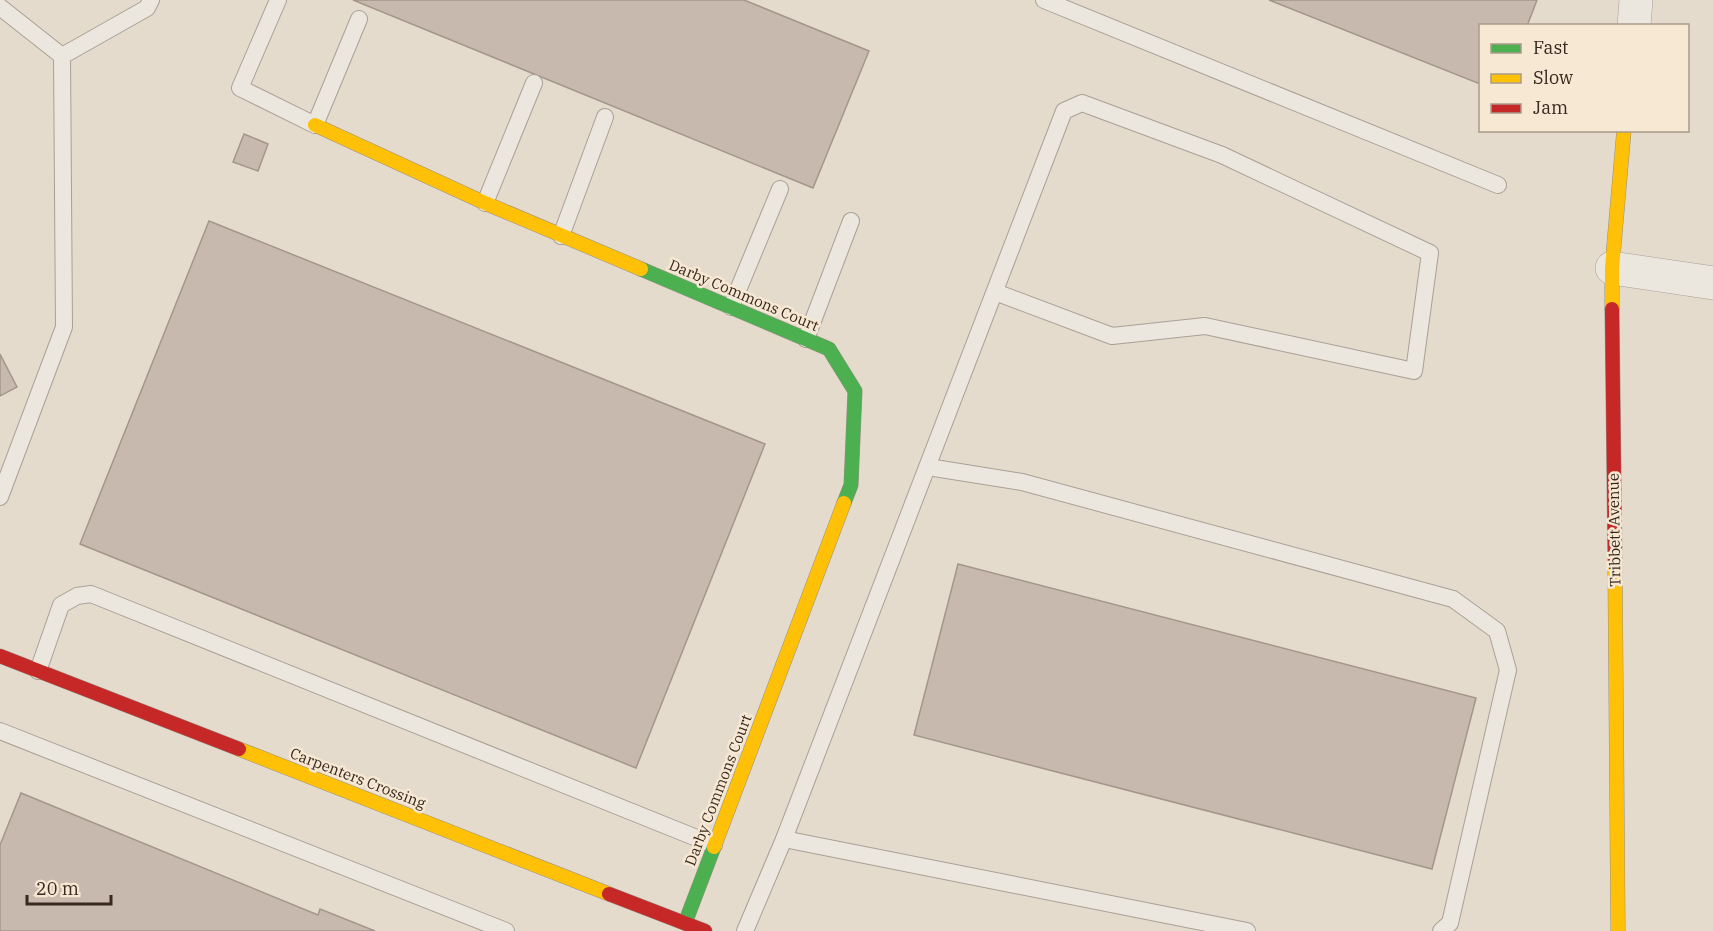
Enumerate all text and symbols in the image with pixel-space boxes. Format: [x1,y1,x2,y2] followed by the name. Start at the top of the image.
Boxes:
[1479,24,1689,132] legend
[1533,36,1568,59] text: Fast
[1533,66,1573,89] text: Slow
[1533,96,1568,119] text: Jam
[666,255,822,335] street label: Darby Commons Court
[1604,473,1624,587] street label: Tribbett Avenue
[680,712,756,868] street label: Darby Commons Court
[287,743,429,813] street label: Carpenters Crossing
[27,868,111,906] scale bar
[36,877,79,900] text: 20 m

